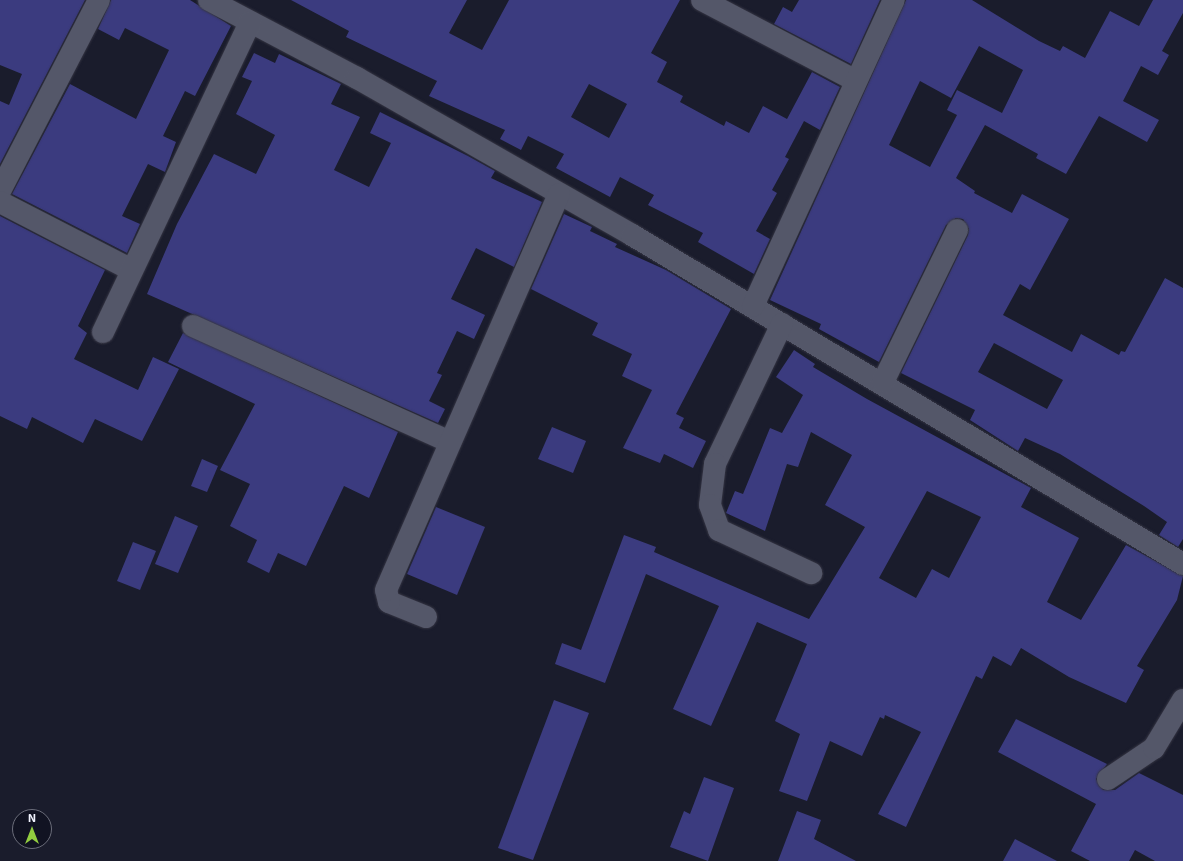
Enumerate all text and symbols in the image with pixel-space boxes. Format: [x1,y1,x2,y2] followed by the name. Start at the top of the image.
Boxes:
[12,809,52,849] north arrow
[28,811,36,824] text: N

